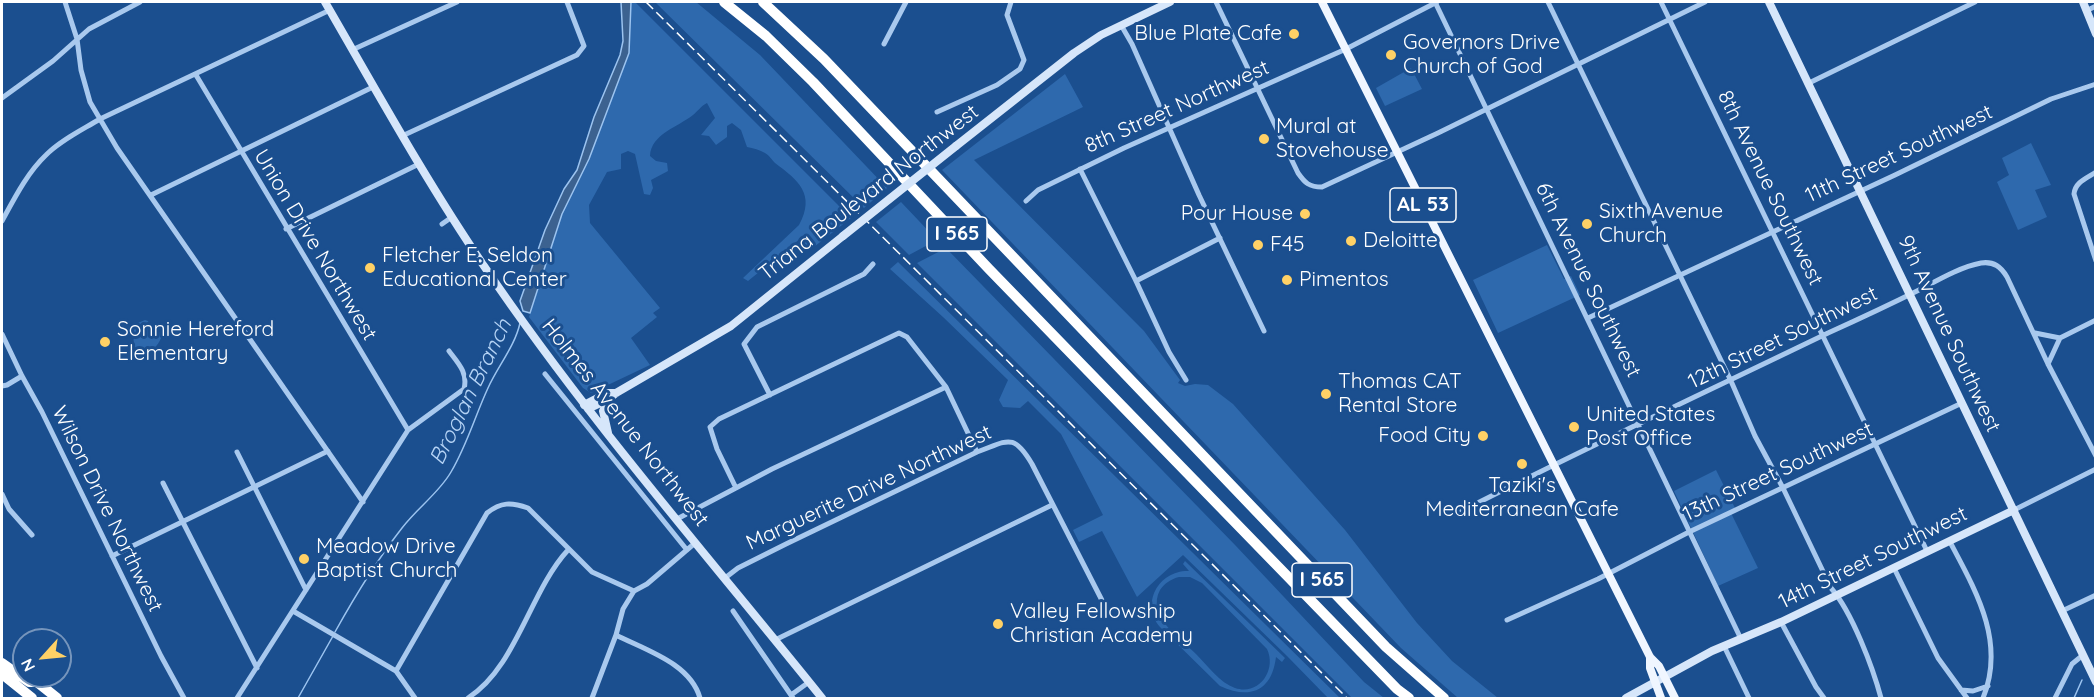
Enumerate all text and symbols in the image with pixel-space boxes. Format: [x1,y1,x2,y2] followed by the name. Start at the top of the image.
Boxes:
[1134,21,1282,47] place label: Blue Plate Cafe
[1287,27,1301,41] marker: Blue Plate Cafe
[1403,30,1560,80] place label: Governors Drive Church of God
[1384,48,1398,62] marker: Governors Drive Church of God
[1081,55,1273,159] street label: 8th Street Northwest
[1712,86,1828,290] street label: 8th Avenue Southwest
[754,99,984,287] street label: Triana Boulevard Northwest
[1801,100,1997,208] street label: 11th Street Southwest
[1276,114,1389,164] place label: Mural at Stovehouse
[1257,132,1271,146] marker: Mural at Stovehouse
[248,145,382,345] street label: Union Drive Northwest
[1530,178,1646,382] street label: 6th Avenue Southwest
[1390,188,1456,222] road number: AL 53
[1599,199,1723,249] place label: Sixth Avenue Church
[1181,201,1293,227] place label: Pour House
[1298,207,1312,221] marker: Pour House
[927,217,987,251] road number: I 565
[1580,217,1594,231] marker: Sixth Avenue Church
[1363,228,1438,254] place label: Deloitte
[1270,232,1305,258] place label: F45
[1892,232,2006,436] street label: 9th Avenue Southwest
[1344,234,1358,248] marker: Deloitte
[1251,238,1265,252] marker: F45
[382,243,567,293] place label: Fletcher E. Seldon Educational Center
[363,261,377,275] marker: Fletcher E. Seldon Educational Center
[1299,267,1389,293] place label: Pimentos
[1280,273,1294,287] marker: Pimentos
[1684,281,1882,395] street label: 12th Street Southwest
[536,314,714,532] street label: Holmes Avenue Northwest
[424,315,518,469] water label: Broglan Branch
[117,317,274,367] place label: Sonnie Hereford Elementary
[98,335,112,349] marker: Sonnie Hereford Elementary
[1338,369,1462,419] place label: Thomas CAT Rental Store
[1319,387,1333,401] marker: Thomas CAT Rental Store
[46,402,168,616] street label: Wilson Drive Northwest
[1586,402,1715,452] place label: United States Post Office
[1679,417,1877,527] street label: 13th Street Southwest
[742,420,996,556] street label: Marguerite Drive Northwest
[1567,420,1581,434] marker: United States Post Office
[1378,423,1471,449] place label: Food City
[1476,429,1490,443] marker: Food City
[1515,457,1529,471] marker: Taziki's Mediterranean Cafe
[1425,473,1619,523] place label: Taziki's Mediterranean Cafe
[1775,501,1971,615] street label: 14th Street Southwest
[316,534,457,584] place label: Meadow Drive Baptist Church
[297,552,311,566] marker: Meadow Drive Baptist Church
[1292,563,1352,597] road number: I 565
[1010,599,1193,649] place label: Valley Fellowship Christian Academy
[991,617,1005,631] marker: Valley Fellowship Christian Academy
[12,628,72,688] north arrow
[16,655,39,675] text: N

